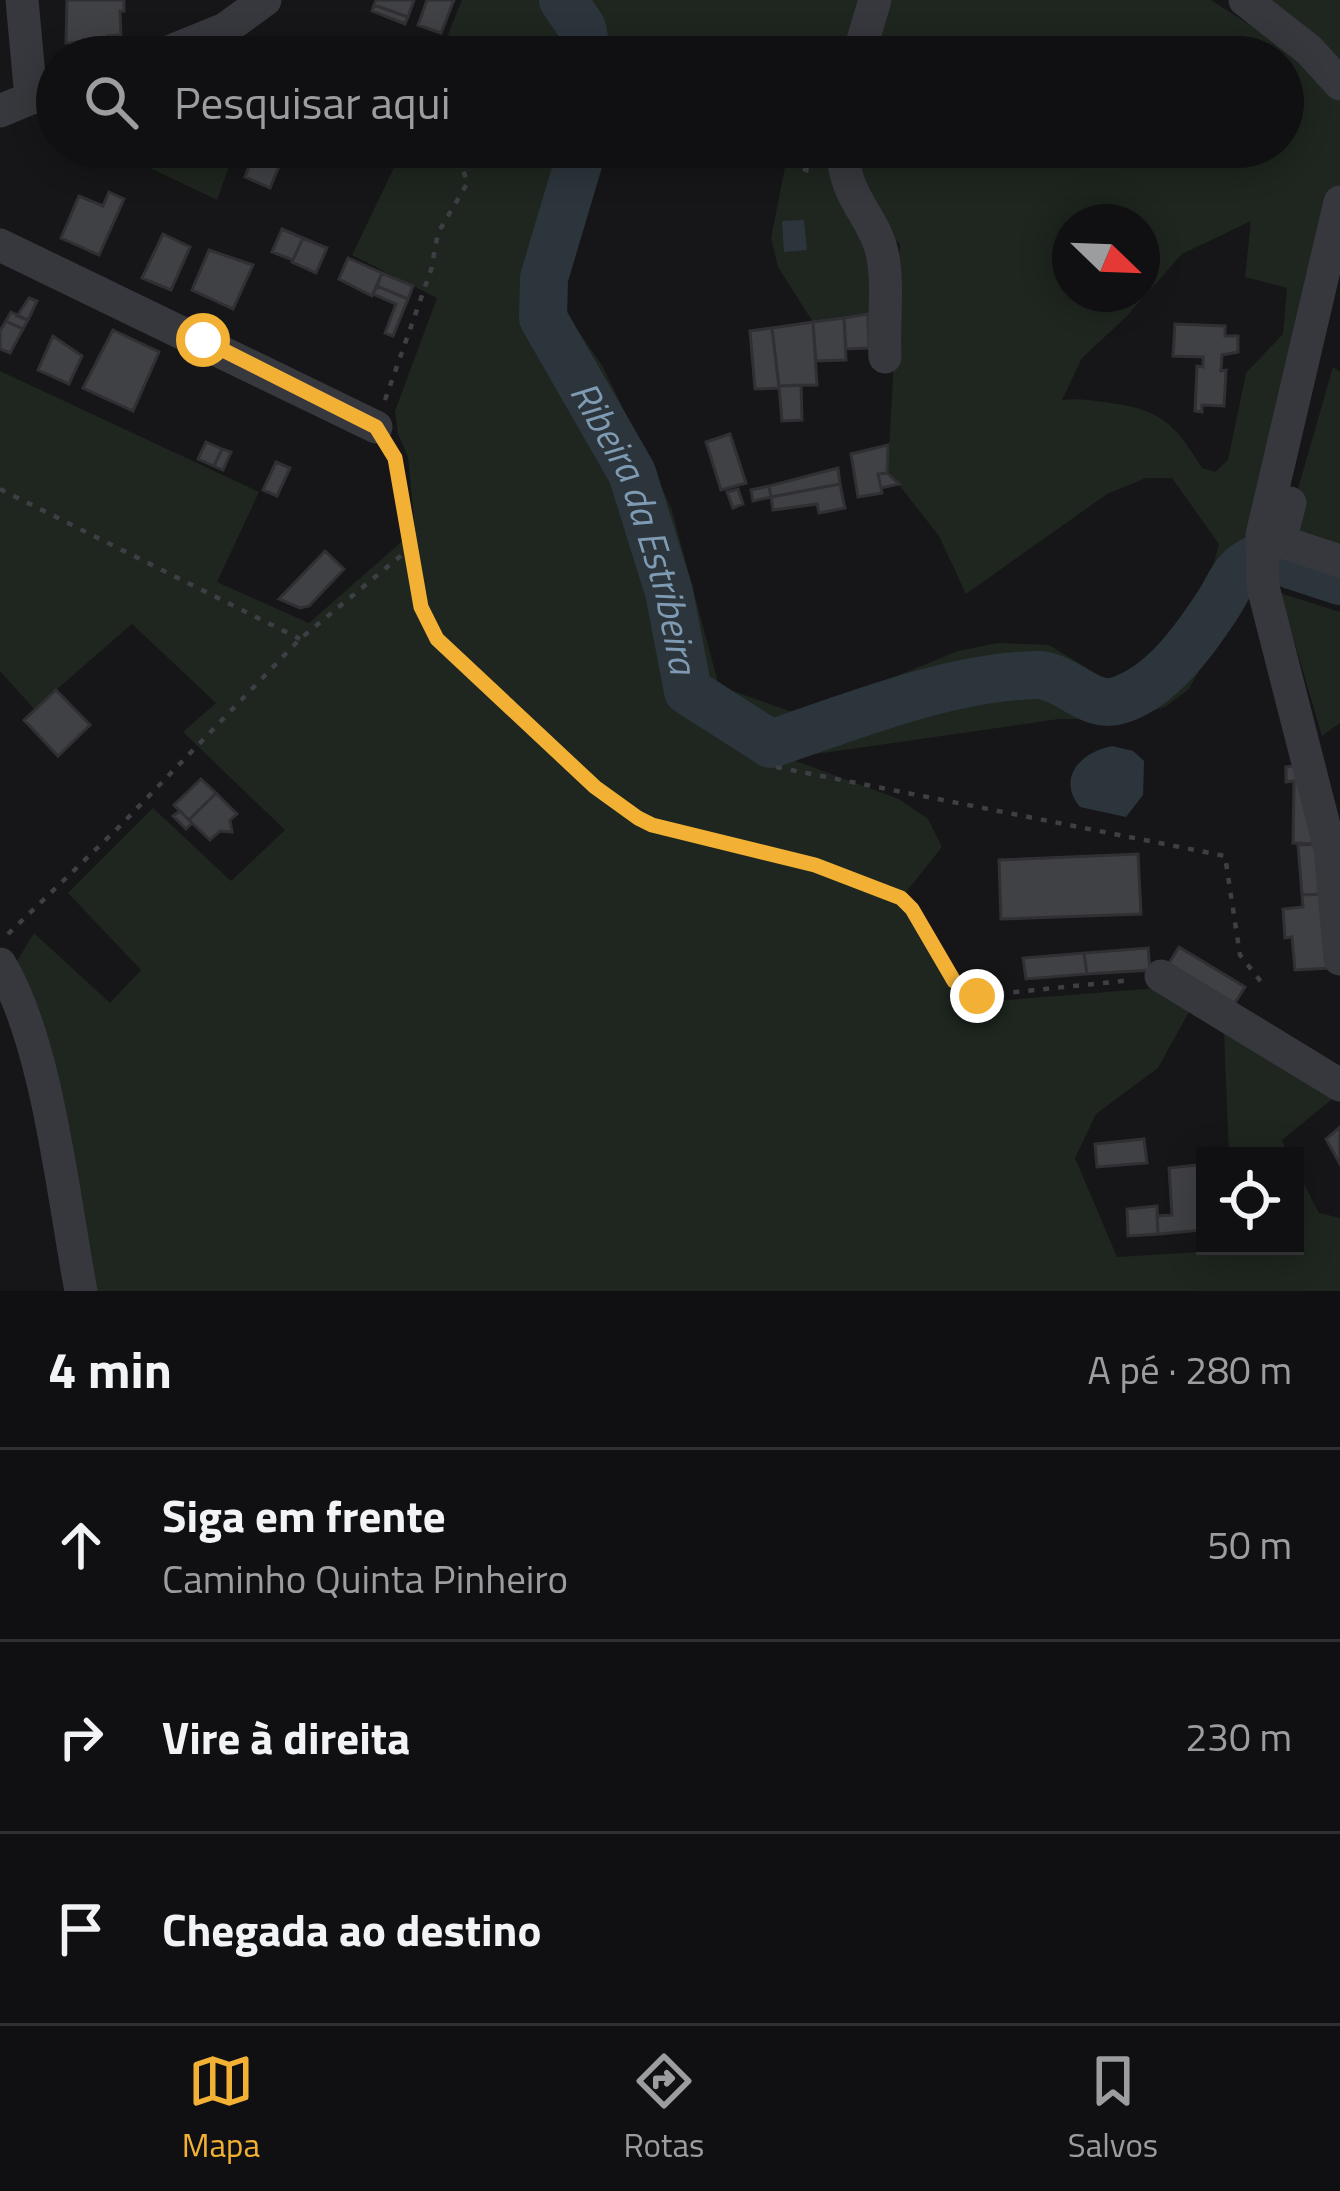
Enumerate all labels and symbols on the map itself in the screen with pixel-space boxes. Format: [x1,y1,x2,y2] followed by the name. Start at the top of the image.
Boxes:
[1052,204,1160,312] north arrow
[176,313,230,367] route start
[556,370,714,681] water label: Ribeira da Estribeira
[950,969,1004,1023] route end

